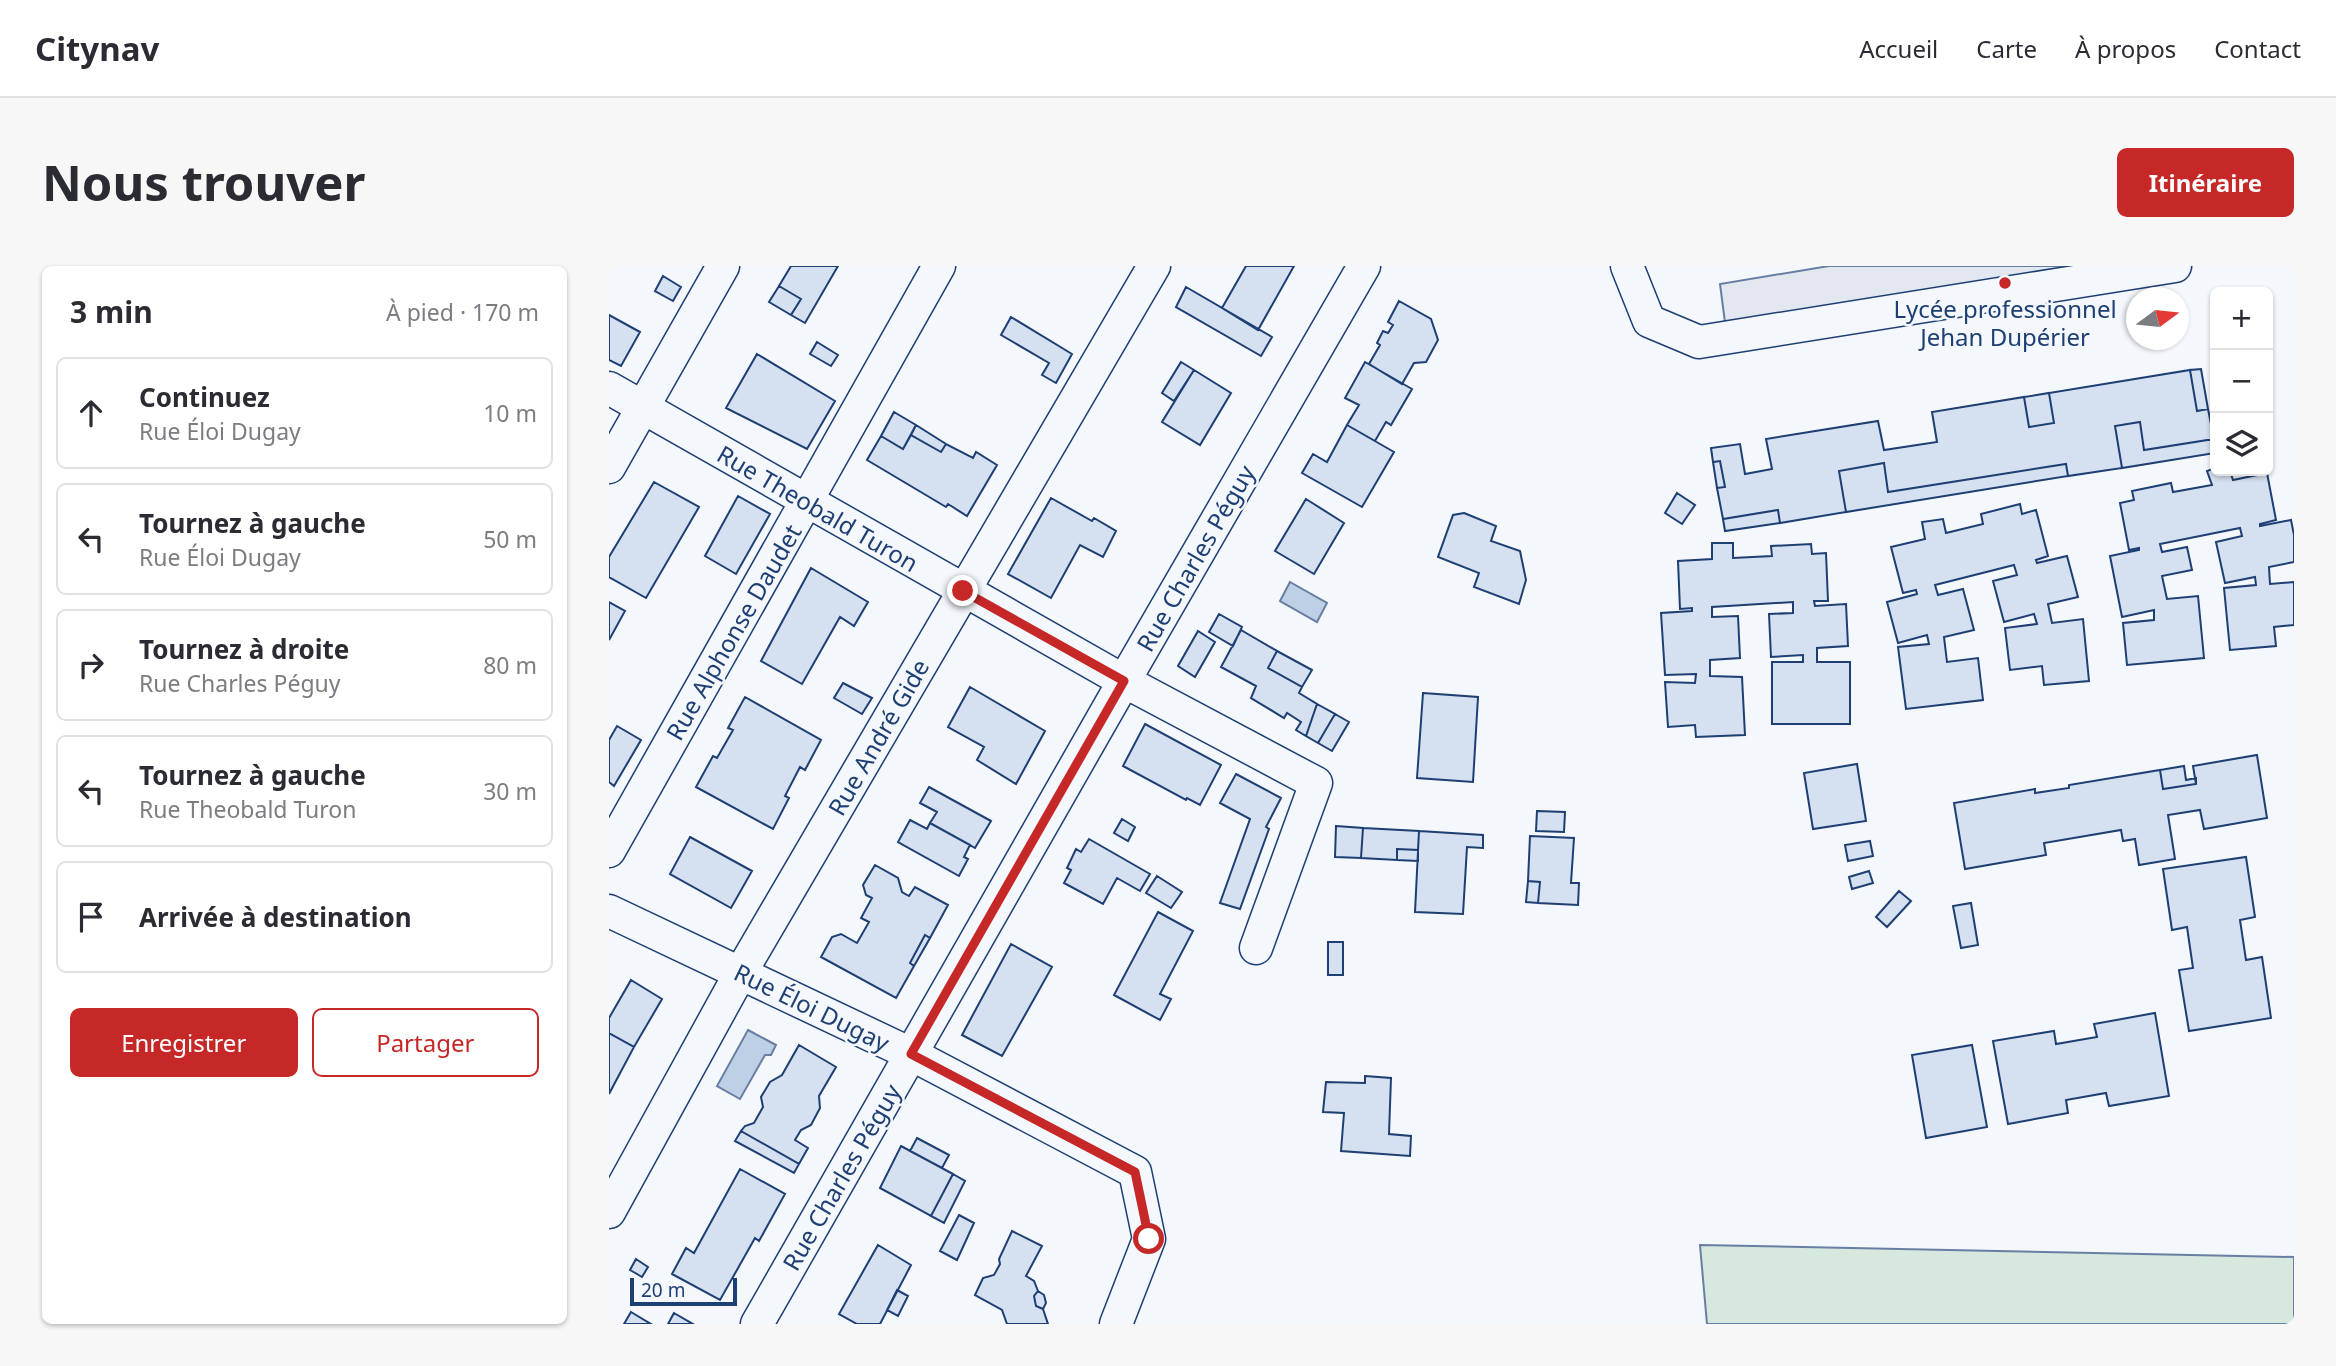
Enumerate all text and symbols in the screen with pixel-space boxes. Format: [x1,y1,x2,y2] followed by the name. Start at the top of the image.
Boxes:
[35,26,159,71] text: Citynav
[1859,32,1938,65] text: Accueil
[1976,32,2037,65] text: Carte
[2075,32,2176,65] text: À propos
[2214,32,2301,65] text: Contact
[2117,148,2294,217] button: Itinéraire
[42,149,365,215] text: Nous trouver
[1997,275,2013,291] marker: Lycée professionnel Jehan Dupérier
[2126,287,2189,350] north arrow
[2210,287,2273,476] map controls
[2210,287,2273,350] button: +
[70,291,153,332] text: 3 min
[1893,292,2117,353] place label: Lycée professionnel Jehan Dupérier
[386,296,539,328] text: À pied · 170 m
[2210,350,2273,413] button: −
[139,379,270,415] text: Continuez
[72,394,110,432] icon: ahead
[483,397,537,429] text: 10 m
[2210,413,2273,476] button: layers
[139,415,301,447] text: Rue Éloi Dugay
[711,437,925,579] street label: Rue Theobald Turon
[1128,458,1262,657] street label: Rue Charles Péguy
[139,505,366,541] text: Tournez à gauche
[658,518,808,746] street label: Rue Alphonse Daudet
[72,520,110,558] icon: left
[483,523,537,555] text: 50 m
[139,541,301,573] text: Rue Éloi Dugay
[947,575,978,606] route end
[139,631,349,667] text: Tournez à droite
[72,646,110,684] icon: right
[483,649,537,681] text: 80 m
[820,653,936,821] street label: Rue André Gide
[139,667,341,699] text: Rue Charles Péguy
[139,757,366,793] text: Tournez à gauche
[72,772,110,810] icon: left
[483,775,537,807] text: 30 m
[139,793,357,825] text: Rue Theobald Turon
[72,898,110,936] icon: arrive
[139,899,412,935] text: Arrivée à destination
[729,955,896,1059] street label: Rue Éloi Dugay
[70,1008,298,1077] button: Enregistrer
[312,1008,539,1077] button: Partager
[774,1077,908,1276] street label: Rue Charles Péguy
[1133,1223,1164,1254] route start
[630,1275,737,1307] scale bar
[641,1277,685,1303] text: 20 m

